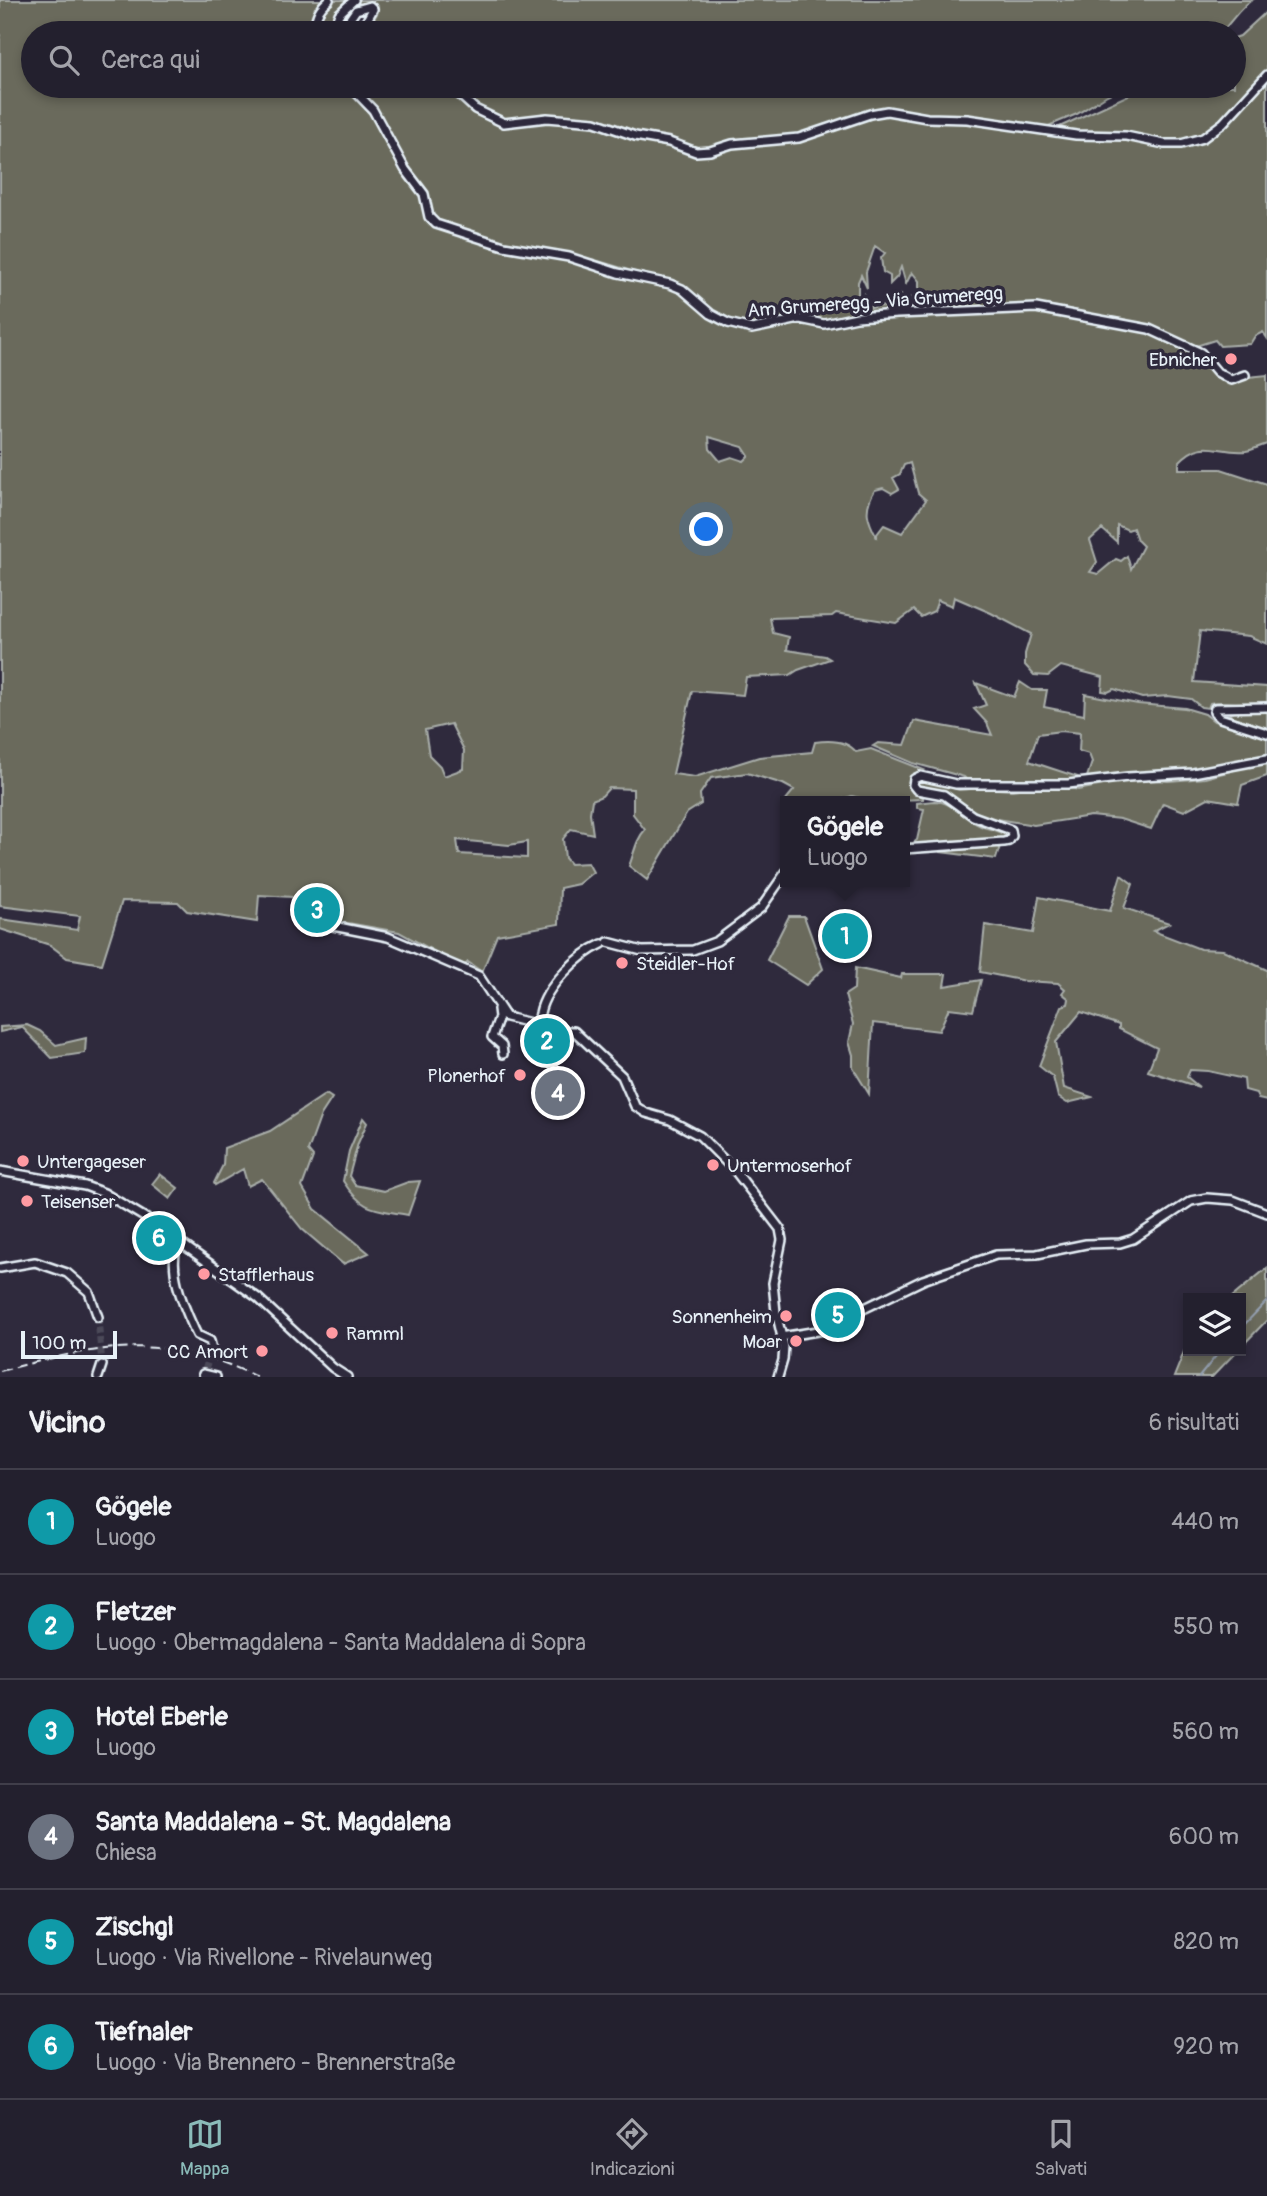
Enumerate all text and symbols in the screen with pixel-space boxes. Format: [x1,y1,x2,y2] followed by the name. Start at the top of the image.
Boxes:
[21,21,1246,98] search box
[45,41,83,79] icon: search
[101,44,200,76] text: Cerca qui
[747,281,1004,323] street label: Am Grumeregg - Via Grumeregg
[1149,348,1217,372] place label: Ebnicher
[1223,351,1239,367] marker: Ebnicher
[689,512,723,546] your location
[780,796,910,887] popup
[807,811,883,843] text: Gögele
[807,843,868,872] text: Luogo
[294,884,340,936] pin: 3
[822,910,868,962] pin: 1
[636,952,736,976] place label: Steidler-Hof
[614,955,630,971] marker: Steidler-Hof
[524,1015,570,1067] pin: 2
[427,1064,506,1088] place label: Plonerhof
[512,1067,528,1083] marker: Plonerhof
[535,1067,581,1119] pin: 4
[37,1150,146,1174] place label: Untergageser
[15,1153,31,1169] marker: Untergageser
[727,1154,853,1178] place label: Untermoserhof
[705,1157,721,1173] marker: Untermoserhof
[41,1190,116,1214] place label: Teisenser
[19,1193,35,1209] marker: Teisenser
[136,1212,182,1264] pin: 6
[218,1263,315,1287] place label: Stafflerhaus
[196,1266,212,1282] marker: Stafflerhaus
[815,1289,861,1341] pin: 5
[1183,1293,1246,1356] map controls
[1183,1293,1246,1356] button: layers
[672,1305,772,1329] place label: Sonnenheim
[778,1308,794,1324] marker: Sonnenheim
[346,1322,404,1346] place label: Ramml
[324,1325,340,1341] marker: Ramml
[21,1328,117,1360] scale bar
[742,1330,782,1354] place label: Moar
[32,1331,86,1355] text: 100 m
[788,1333,804,1349] marker: Moar
[167,1340,248,1364] place label: CC Amort
[254,1343,270,1359] marker: CC Amort
[28,1404,105,1441] text: Vicino
[1149,1408,1239,1437] text: 6 risultati
[95,1491,171,1523] text: Gögele
[47,1507,56,1536] text: 1
[1171,1507,1239,1536] text: 440 m
[95,1523,156,1552] text: Luogo
[95,1596,176,1628] text: Fletzer
[45,1612,57,1641] text: 2
[1173,1612,1239,1641] text: 550 m
[95,1628,586,1657] text: Luogo · Obermagdalena - Santa Maddalena di Sopra
[95,1701,228,1733] text: Hotel Eberle
[45,1717,57,1746] text: 3
[1172,1717,1239,1746] text: 560 m
[95,1733,156,1762] text: Luogo
[95,1806,451,1838] text: Santa Maddalena - St. Magdalena
[44,1822,58,1851] text: 4
[1169,1822,1239,1851] text: 600 m
[95,1838,157,1867] text: Chiesa
[95,1911,174,1943] text: Zischgl
[45,1927,57,1956] text: 5
[1173,1927,1239,1956] text: 820 m
[95,1943,432,1972] text: Luogo · Via Rivellone - Rivelaunweg
[95,2016,193,2048] text: Tiefnaler
[44,2032,58,2061] text: 6
[1173,2032,1239,2061] text: 920 m
[95,2048,455,2077] text: Luogo · Via Brennero - Brennerstraße
[180,2115,229,2181] tab: Mappa
[590,2115,674,2181] tab: Indicazioni
[1035,2115,1087,2181] tab: Salvati

